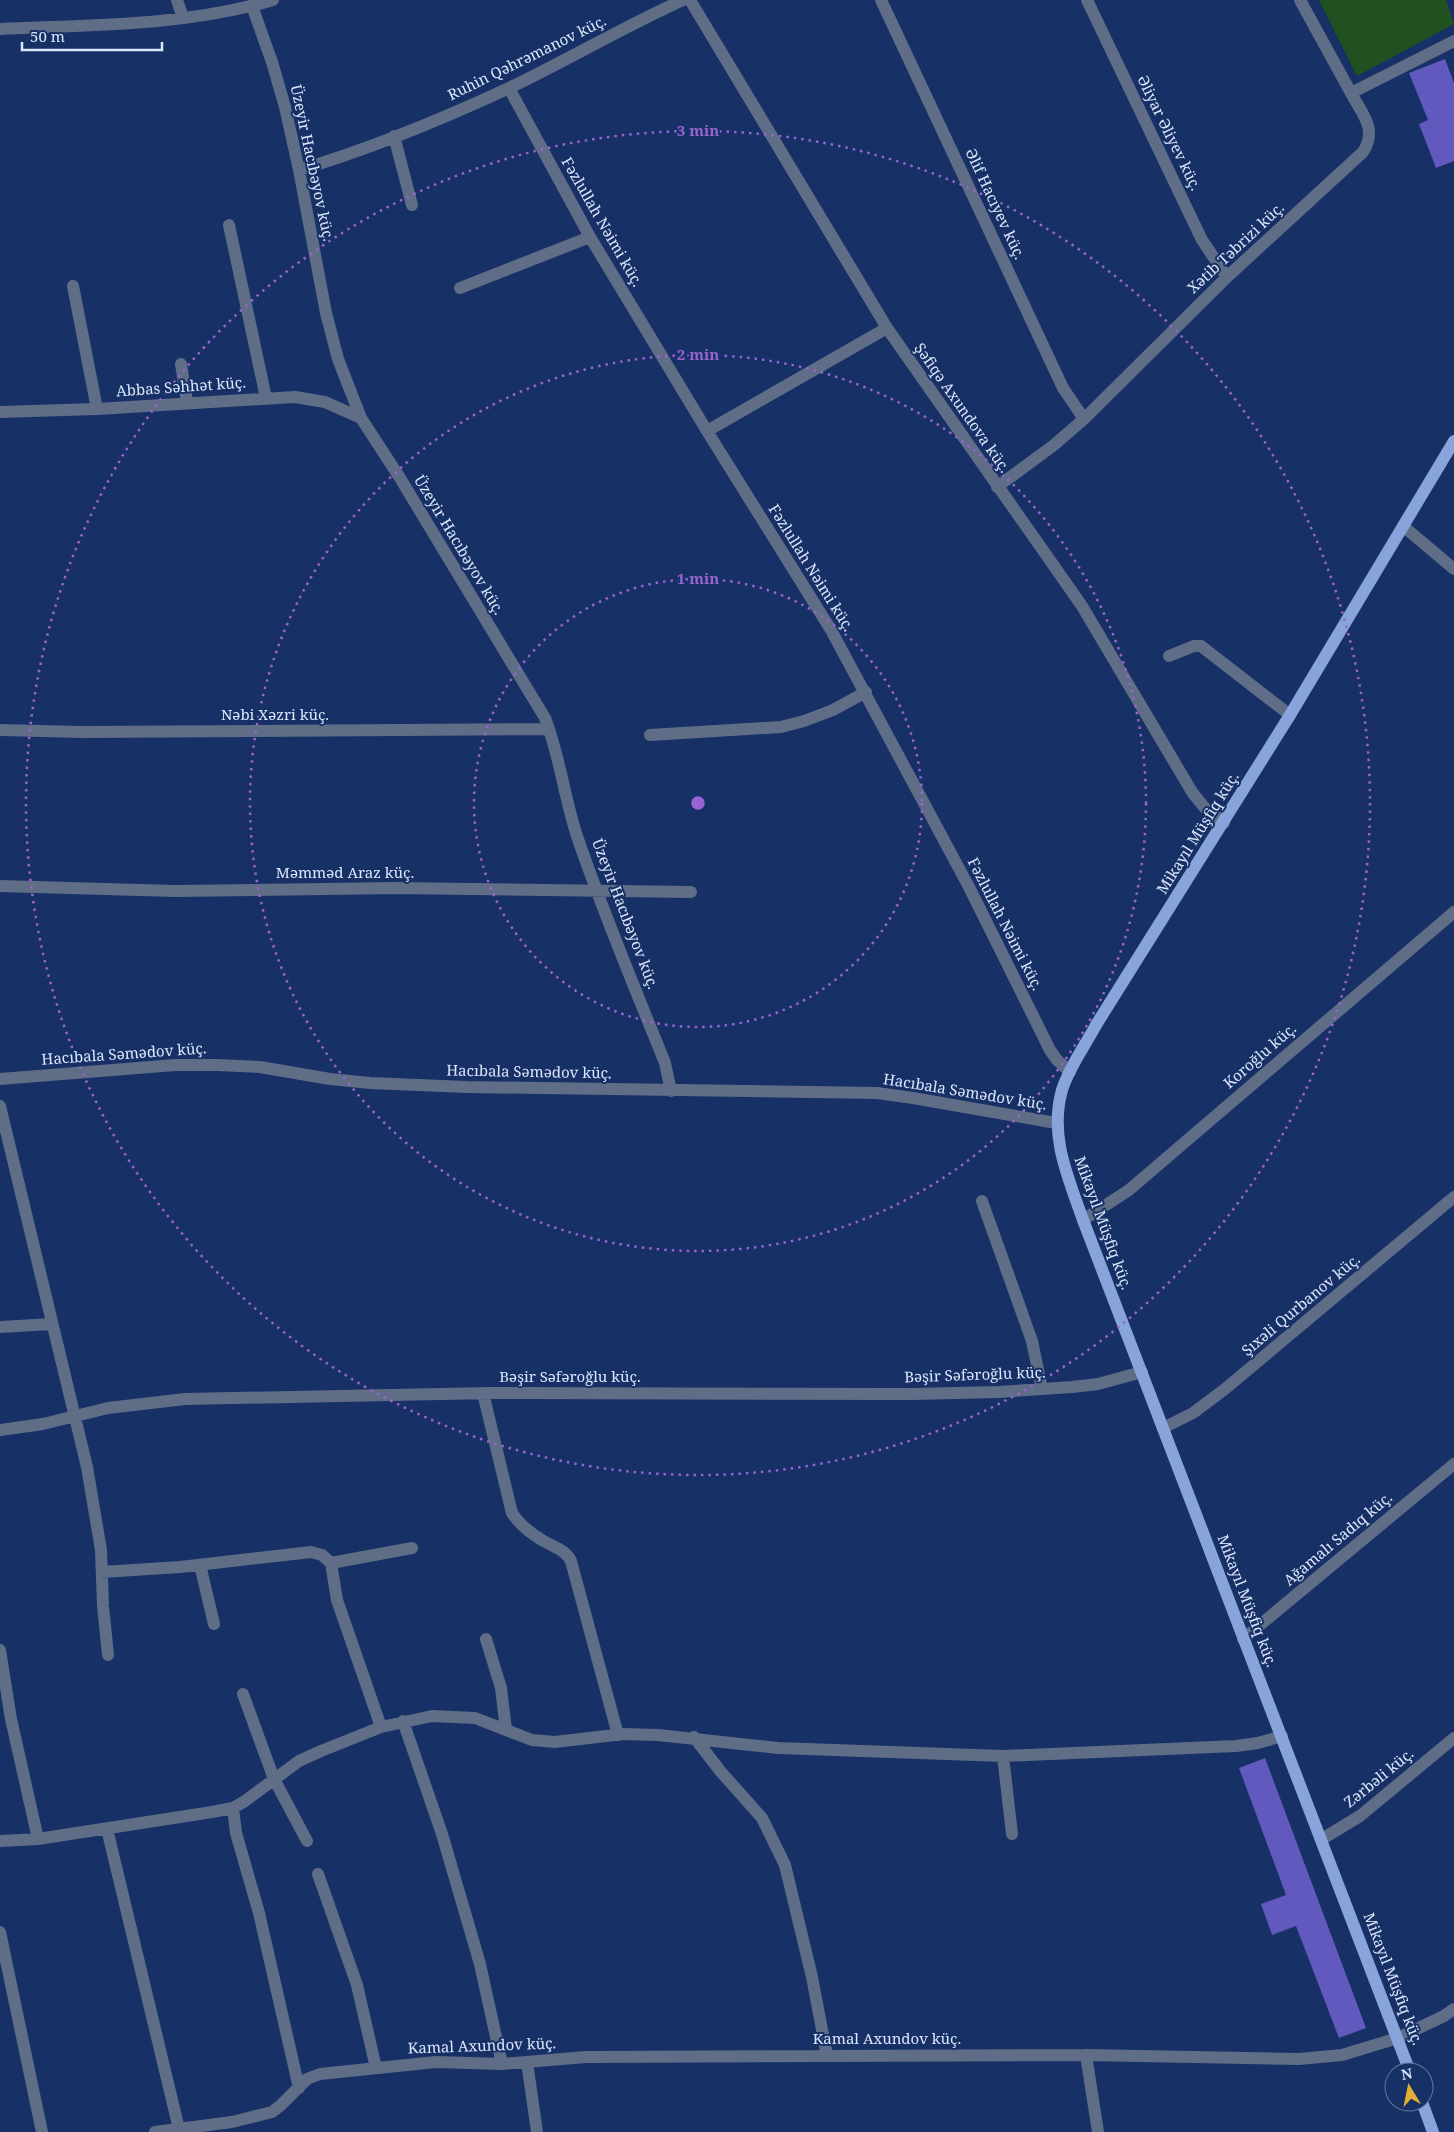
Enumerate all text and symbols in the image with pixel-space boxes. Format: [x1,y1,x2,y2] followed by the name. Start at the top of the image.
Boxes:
[444,10,609,104] street label: Ruhin Qəhrəmanov küç.
[22,20,162,52] scale bar
[30,26,65,46] text: 50 m
[1133,72,1207,194] street label: Əliyar Əliyev küç.
[287,83,339,243] street label: Üzeyir Hacıbəyov küç.
[677,120,719,140] text: 3 min
[961,145,1030,262] street label: Əlif Hacıyev küç.
[558,153,648,290] street label: Fəzlullah Nəimi küç.
[1183,197,1288,297] street label: Xətib Təbrizi küç.
[910,339,1015,476] street label: Şəfiqə Axundova küç.
[677,344,719,364] text: 2 min
[115,371,246,401] street label: Abbas Səhhət küç.
[410,471,510,618] street label: Üzeyir Hacıbəyov küç.
[765,500,859,635] street label: Fəzlullah Nəimi küç.
[677,568,719,588] text: 1 min
[221,704,329,724] street label: Nəbi Xəzri küç.
[1151,768,1243,897] street label: Mikayıl Müşfiq küç.
[689,794,707,812] centre of rings
[588,836,664,992] street label: Üzeyir Hacıbəyov küç.
[964,854,1048,993] street label: Fəzlullah Nəimi küç.
[276,862,414,882] street label: Məmməd Araz küç.
[1219,1018,1300,1092] street label: Koroğlu küç.
[41,1037,207,1069] street label: Hacıbala Səmədov küç.
[446,1060,612,1082] street label: Hacıbala Səmədov küç.
[882,1068,1048,1114] street label: Hacıbala Səmədov küç.
[1071,1153,1137,1292] street label: Mikayıl Müşfiq küç.
[1237,1249,1364,1360] street label: Şıxəli Qurbanov küç.
[904,1362,1046,1386] street label: Bəşir Səfəroğlu küç.
[499,1366,641,1386] street label: Bəşir Səfəroğlu küç.
[1279,1487,1396,1590] street label: Ağamalı Sadıq küç.
[1213,1531,1282,1670] street label: Mikayıl Müşfiq küç.
[1339,1743,1417,1811] street label: Zərbəli küç.
[1359,1909,1428,2048] street label: Mikayıl Müşfiq küç.
[813,2028,961,2048] street label: Kamal Axundov küç.
[407,2032,556,2058] street label: Kamal Axundov küç.
[1384,2062,1434,2112] north arrow
[1400,2063,1414,2084] text: N

